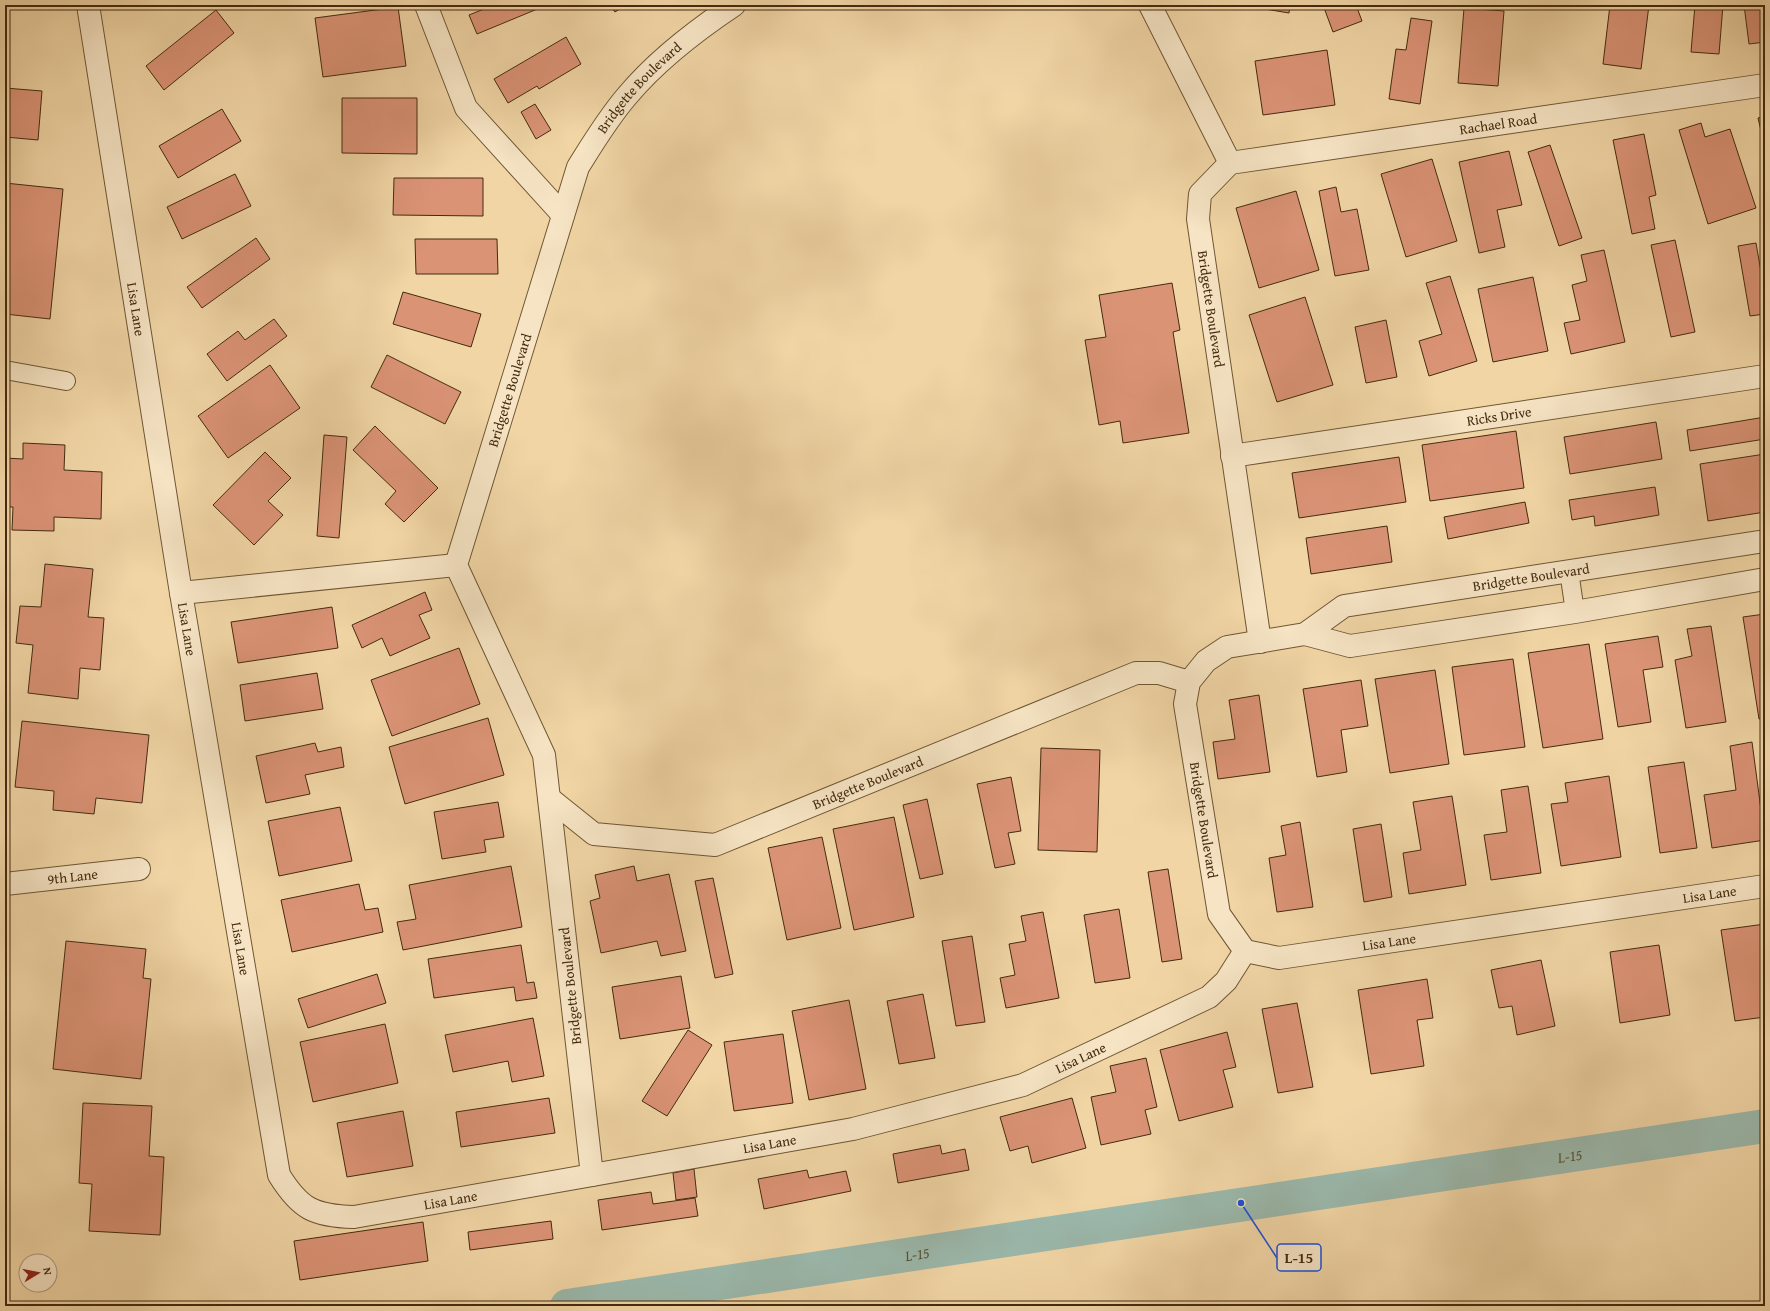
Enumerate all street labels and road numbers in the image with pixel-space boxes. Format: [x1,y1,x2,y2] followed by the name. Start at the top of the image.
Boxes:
[592,37,686,137] street label: Bridgette Boulevard
[1458,108,1539,139] street label: Rachael Road
[1193,249,1230,369] street label: Bridgette Boulevard
[122,281,150,338] street label: Lisa Lane
[483,330,537,449] street label: Bridgette Boulevard
[1465,401,1533,431] street label: Ricks Drive
[1471,558,1591,596] street label: Bridgette Boulevard
[173,601,202,658] street label: Lisa Lane
[809,751,926,814] street label: Bridgette Boulevard
[1185,760,1223,880] street label: Bridgette Boulevard
[46,864,99,889] street label: 9th Lane
[1681,880,1738,908] street label: Lisa Lane
[227,920,255,977] street label: Lisa Lane
[554,926,586,1046] street label: Bridgette Boulevard
[1361,928,1418,956] street label: Lisa Lane
[1052,1037,1110,1078] street label: Lisa Lane
[741,1129,798,1158] street label: Lisa Lane
[422,1185,479,1215] street label: Lisa Lane

